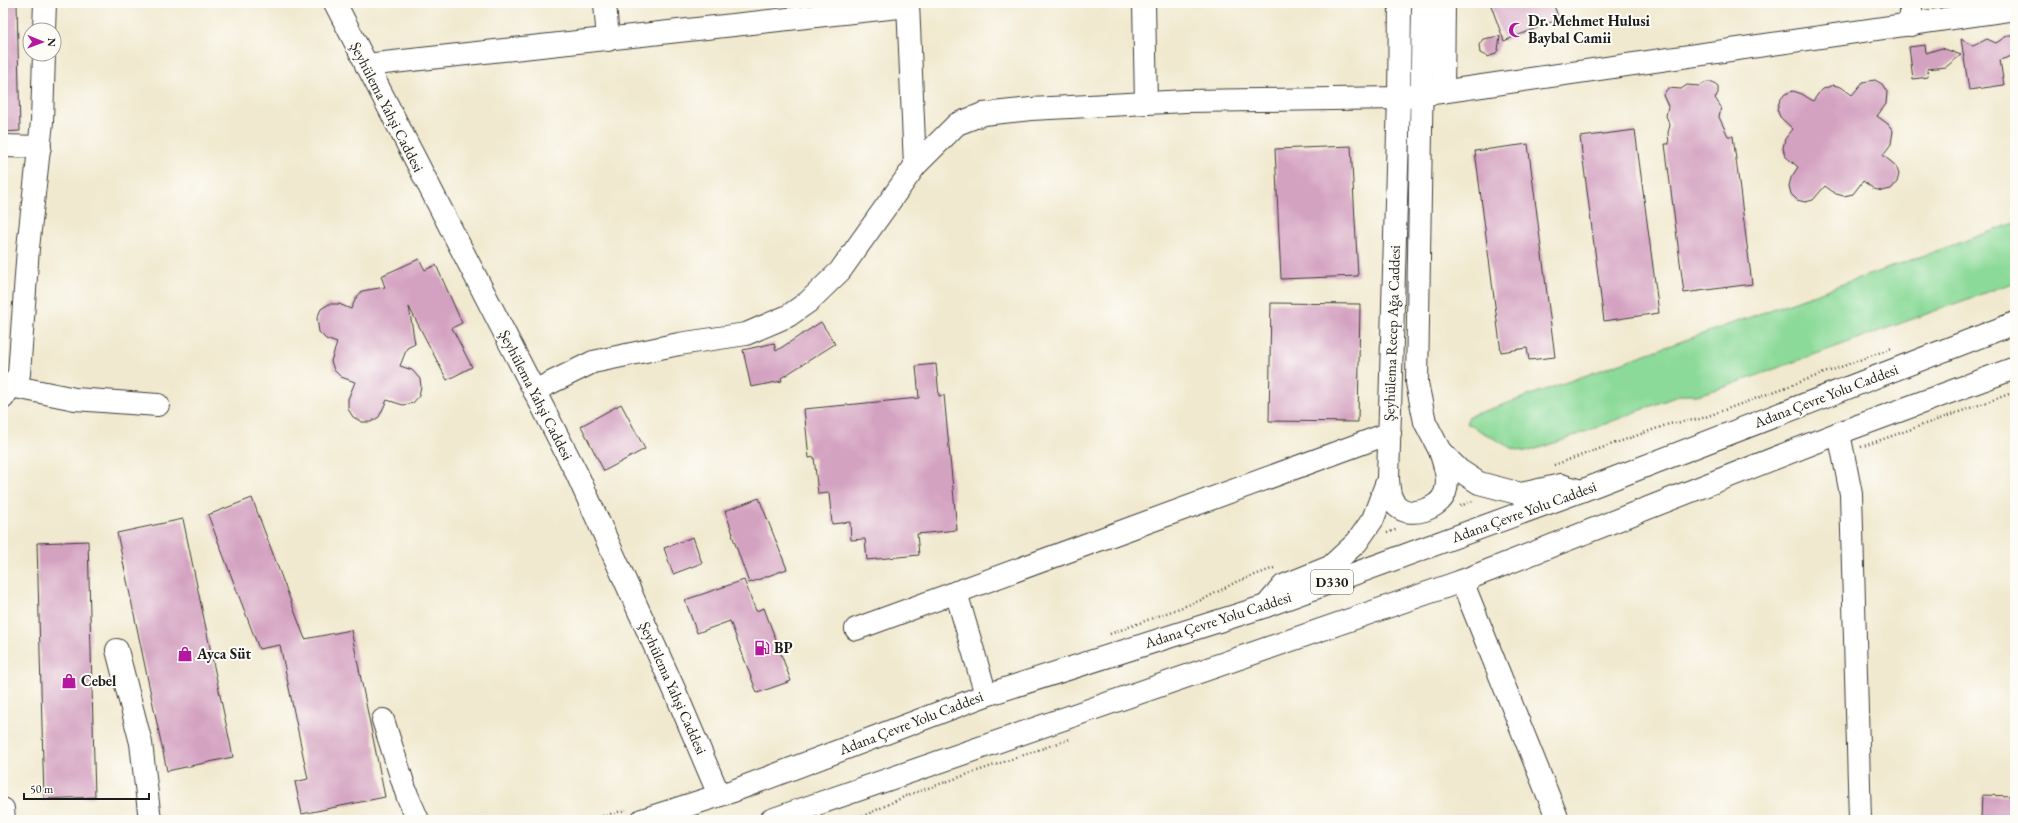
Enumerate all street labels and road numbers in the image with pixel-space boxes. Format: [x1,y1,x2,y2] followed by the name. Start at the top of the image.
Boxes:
[346,38,429,175] street label: Şeyhülema Yahşi Caddesi
[1379,244,1404,421] street label: Şeyhülema Recep Ağa Caddesi
[495,326,578,463] street label: Şeyhülema Yahşi Caddesi
[1750,359,1901,432] street label: Adana Çevre Yolu Caddesi
[1448,476,1599,547] street label: Adana Çevre Yolu Caddesi
[1311,570,1353,594] road number: D330
[1141,587,1294,652] street label: Adana Çevre Yolu Caddesi
[636,618,711,758] street label: Şeyhülema Yahşi Caddesi
[835,686,986,759] street label: Adana Çevre Yolu Caddesi

